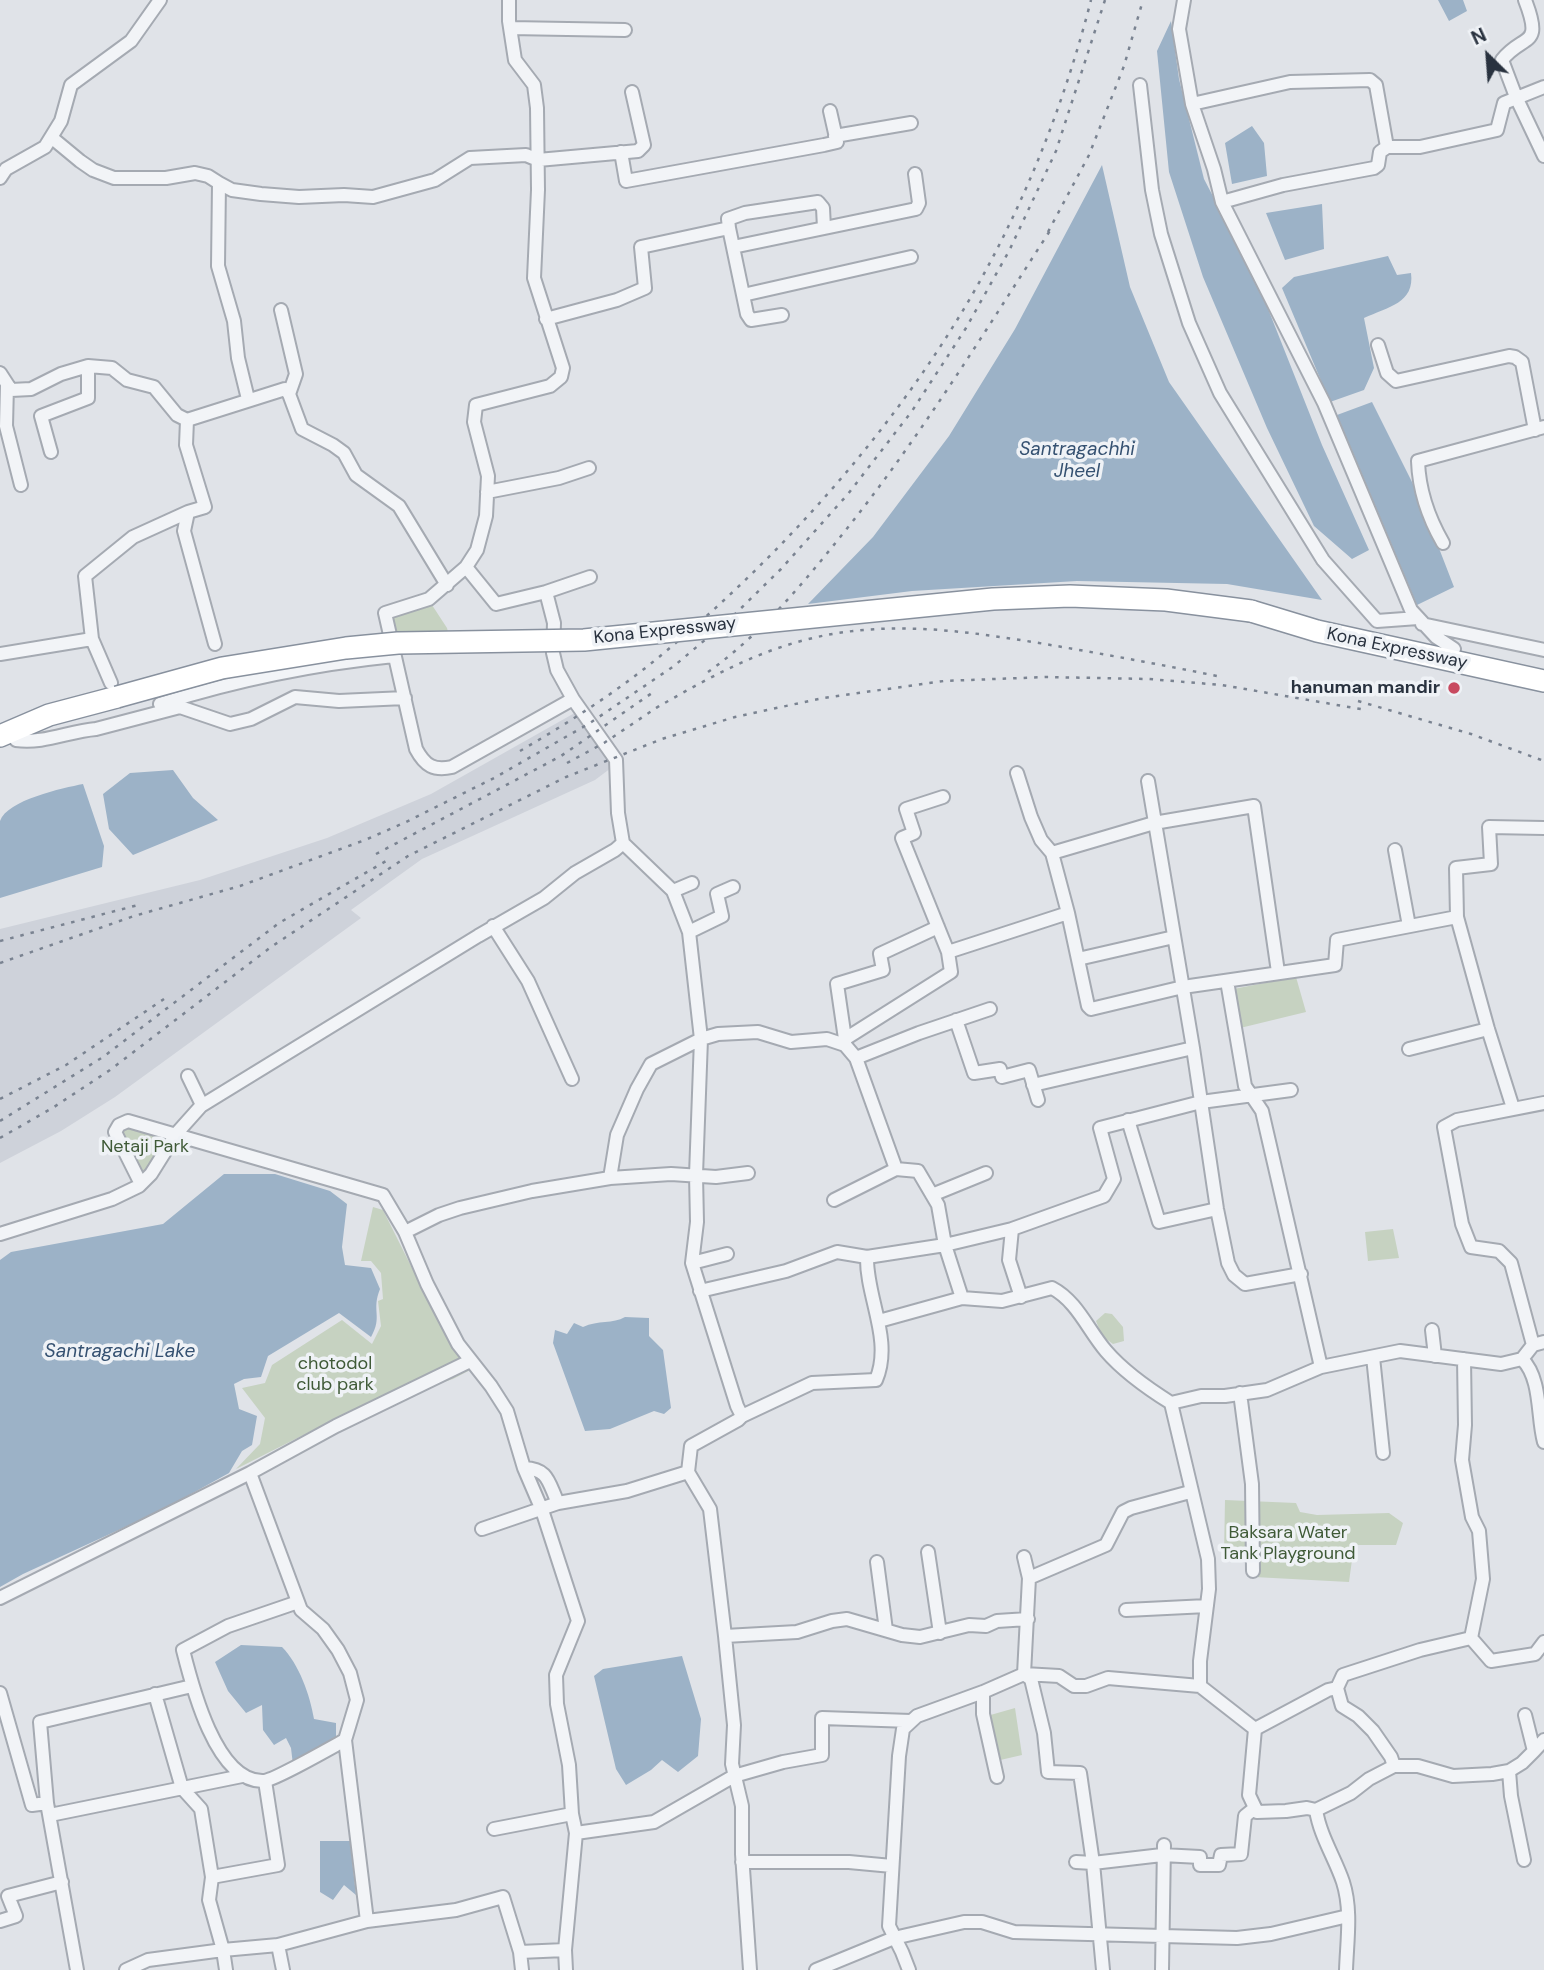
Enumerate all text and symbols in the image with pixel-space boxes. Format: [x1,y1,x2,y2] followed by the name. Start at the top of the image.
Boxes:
[1453,21,1523,91] north arrow
[1467,22,1490,51] text: N
[1019,439,1135,483] water label: Santragachhi Jheel
[593,613,737,649] street label: Kona Expressway
[1325,624,1469,674] street label: Kona Expressway
[1291,677,1440,699] place label: hanuman mandir
[1446,680,1462,696] marker: hanuman mandir
[101,1136,189,1158] park label: Netaji Park
[45,1341,195,1363] water label: Santragachi Lake
[296,1353,374,1396] park label: chotodol club park
[1220,1522,1356,1564] park label: Baksara Water Tank Playground

